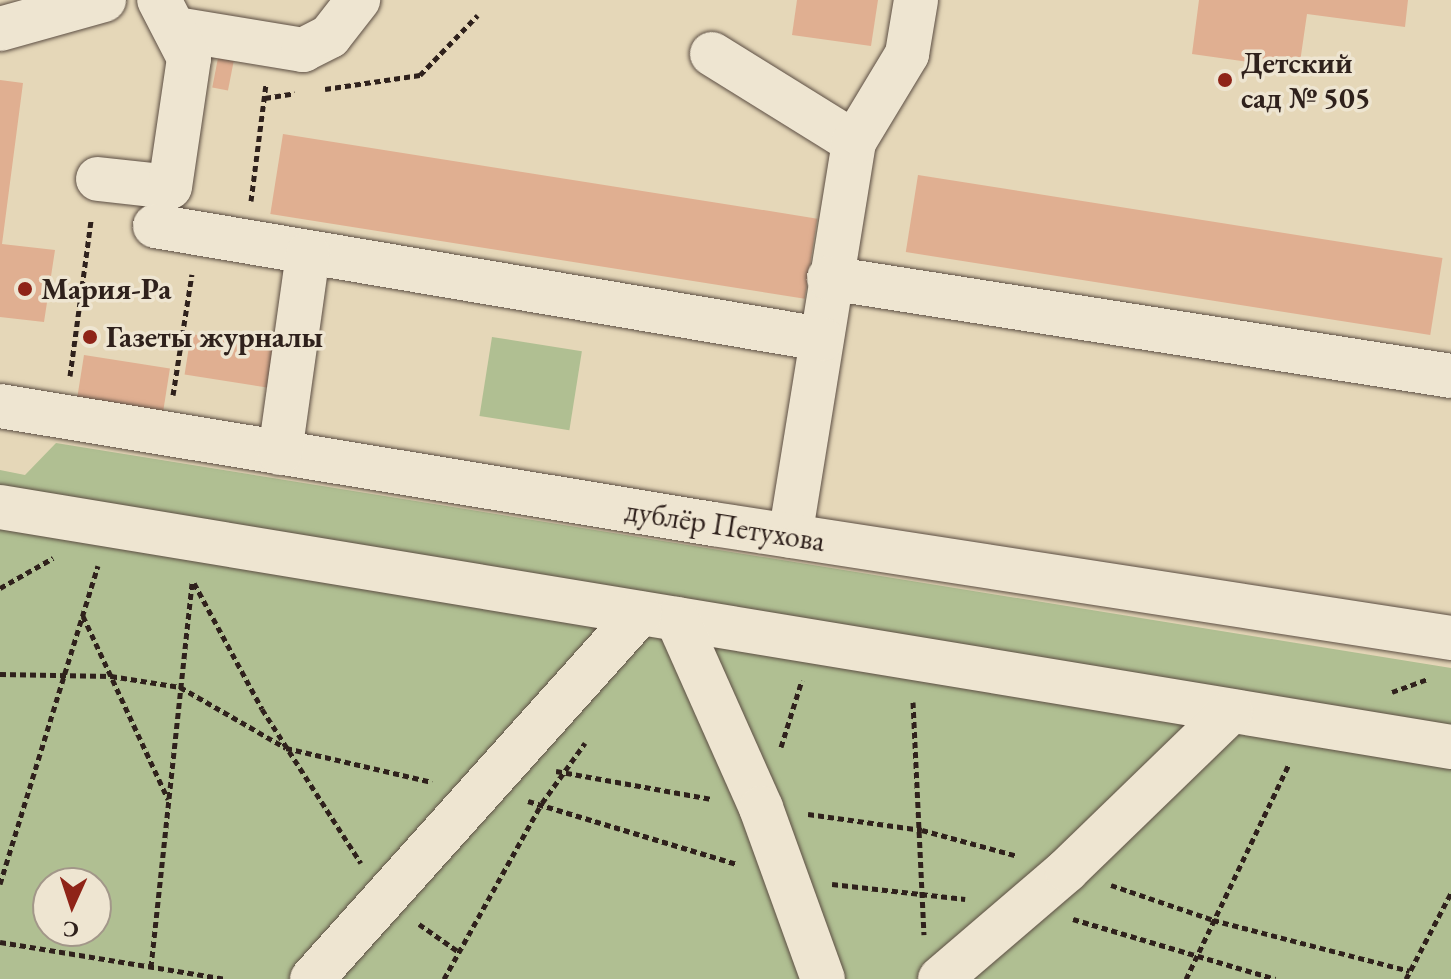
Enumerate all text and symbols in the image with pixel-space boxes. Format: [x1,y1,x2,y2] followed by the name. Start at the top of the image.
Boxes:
[1241,45,1371,116] place label: Детский сад № 505
[1216,71,1234,89] marker: Детский сад № 505
[41,271,171,307] place label: Мария-Ра
[16,280,34,298] marker: Мария-Ра
[106,319,323,355] place label: Газеты журналы
[81,328,99,346] marker: Газеты журналы
[623,492,827,560] street label: дублёр Петухова
[32,867,112,947] north arrow
[62,915,79,944] text: С

